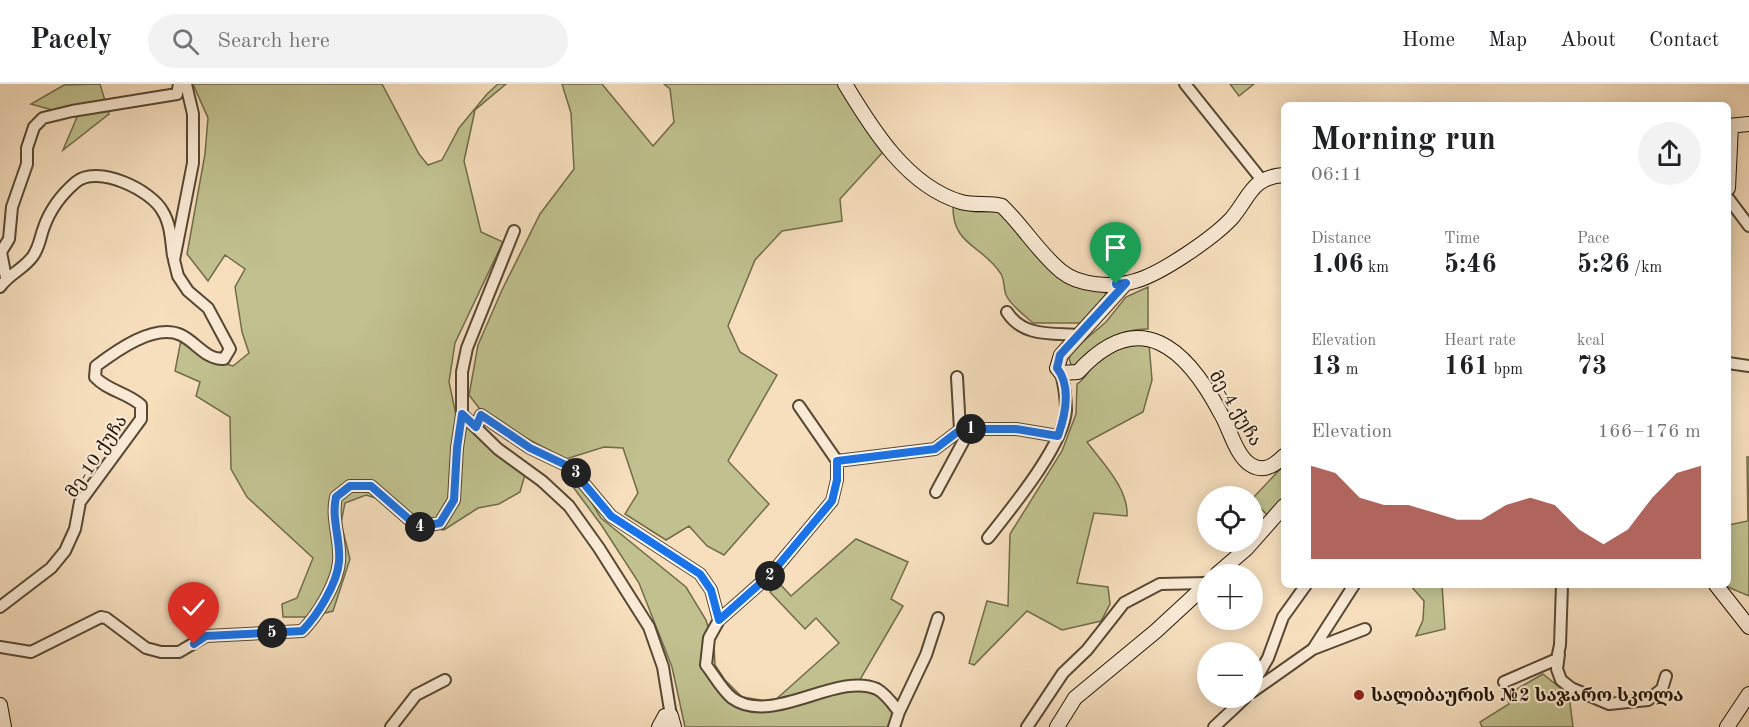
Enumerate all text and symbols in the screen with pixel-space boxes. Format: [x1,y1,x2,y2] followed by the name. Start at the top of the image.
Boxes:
[148,14,568,68] search box
[169,25,202,58] icon: search
[30,27,112,55] text: Pacely
[217,30,330,52] text: Search here
[1402,30,1455,51] text: Home
[1488,30,1527,51] text: Map
[1560,30,1616,51] text: About
[1649,30,1719,51] text: Contact
[1638,122,1701,185] button: share
[1311,124,1496,157] text: Morning run
[1311,165,1363,185] text: 06:11
[1090,222,1141,284] pin
[1099,231,1132,264] icon: arrive
[1311,231,1371,247] text: Distance
[1444,231,1480,247] text: Time
[1577,231,1609,247] text: Pace
[1311,252,1364,278] text: 1.06
[1444,252,1497,278] text: 5:46
[1577,252,1630,278] text: 5:26
[1364,260,1389,276] text: km
[1630,260,1662,276] text: /km
[1311,333,1376,349] text: Elevation
[1444,333,1516,349] text: Heart rate
[1577,333,1605,349] text: kcal
[1311,354,1341,380] text: 13
[1444,354,1489,380] text: 161
[1577,354,1607,380] text: 73
[1341,362,1358,378] text: m
[1489,362,1523,378] text: bpm
[1205,368,1265,450] street label: მე-4 ქუჩა
[63,412,132,501] street label: მე-10 ქუჩა
[956,414,986,444] pin: 1
[966,421,976,437] text: 1
[1311,422,1392,442] text: Elevation
[1598,422,1701,442] text: 166–176 m
[561,458,591,488] pin: 3
[571,465,581,481] text: 3
[1197,486,1263,708] map controls
[1197,486,1263,552] button: locate
[405,512,435,542] pin: 4
[415,519,425,535] text: 4
[755,561,785,591] pin: 2
[1197,564,1263,630] button: +
[765,568,775,584] text: 2
[168,582,219,644] pin
[177,591,210,624] icon: check
[257,618,287,648] pin: 5
[267,625,277,641] text: 5
[1197,642,1263,708] button: −
[1371,687,1684,706] place label: სალიბაურის №2 საჯარო სკოლა
[1352,688,1366,702] marker: სალიბაურის №2 საჯარო სკოლა

